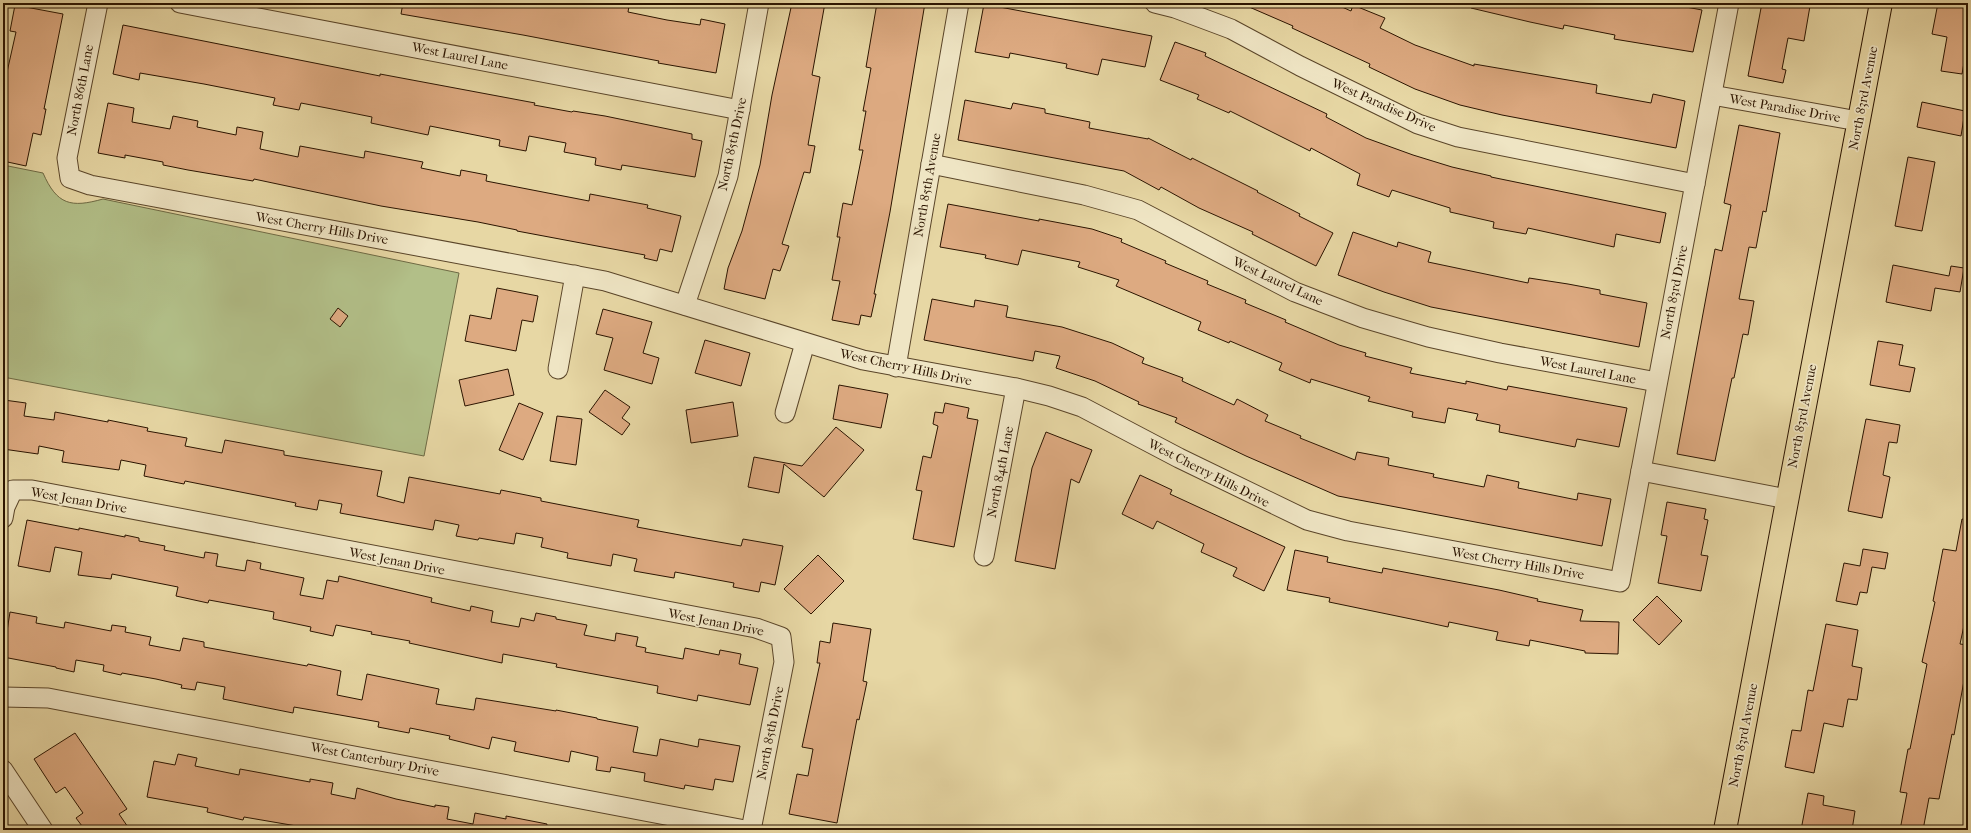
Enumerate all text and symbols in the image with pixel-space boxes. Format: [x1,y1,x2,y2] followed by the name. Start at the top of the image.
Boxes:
[410,39,510,73] street label: West Laurel Lane
[64,43,96,137] street label: North 86th Lane
[1846,44,1881,151] street label: North 83rd Avenue
[1329,75,1439,135] street label: West Paradise Drive
[1727,91,1842,125] street label: West Paradise Drive
[715,95,749,192] street label: North 85th Drive
[910,131,944,238] street label: North 85th Avenue
[254,209,390,247] street label: West Cherry Hills Drive
[1658,243,1691,340] street label: North 83rd Drive
[1230,253,1326,309] street label: West Laurel Lane
[838,345,974,388] street label: West Cherry Hills Drive
[1538,353,1638,387] street label: West Laurel Lane
[1785,362,1820,469] street label: North 83rd Avenue
[984,424,1016,519] street label: North 84th Lane
[1145,435,1273,510] street label: West Cherry Hills Drive
[29,484,129,516] street label: West Jenan Drive
[347,544,447,578] street label: West Jenan Drive
[1450,544,1586,582] street label: West Cherry Hills Drive
[666,605,766,639] street label: West Jenan Drive
[1726,681,1761,788] street label: North 83rd Avenue
[754,684,787,781] street label: North 85th Drive
[309,739,441,779] street label: West Canterbury Drive

